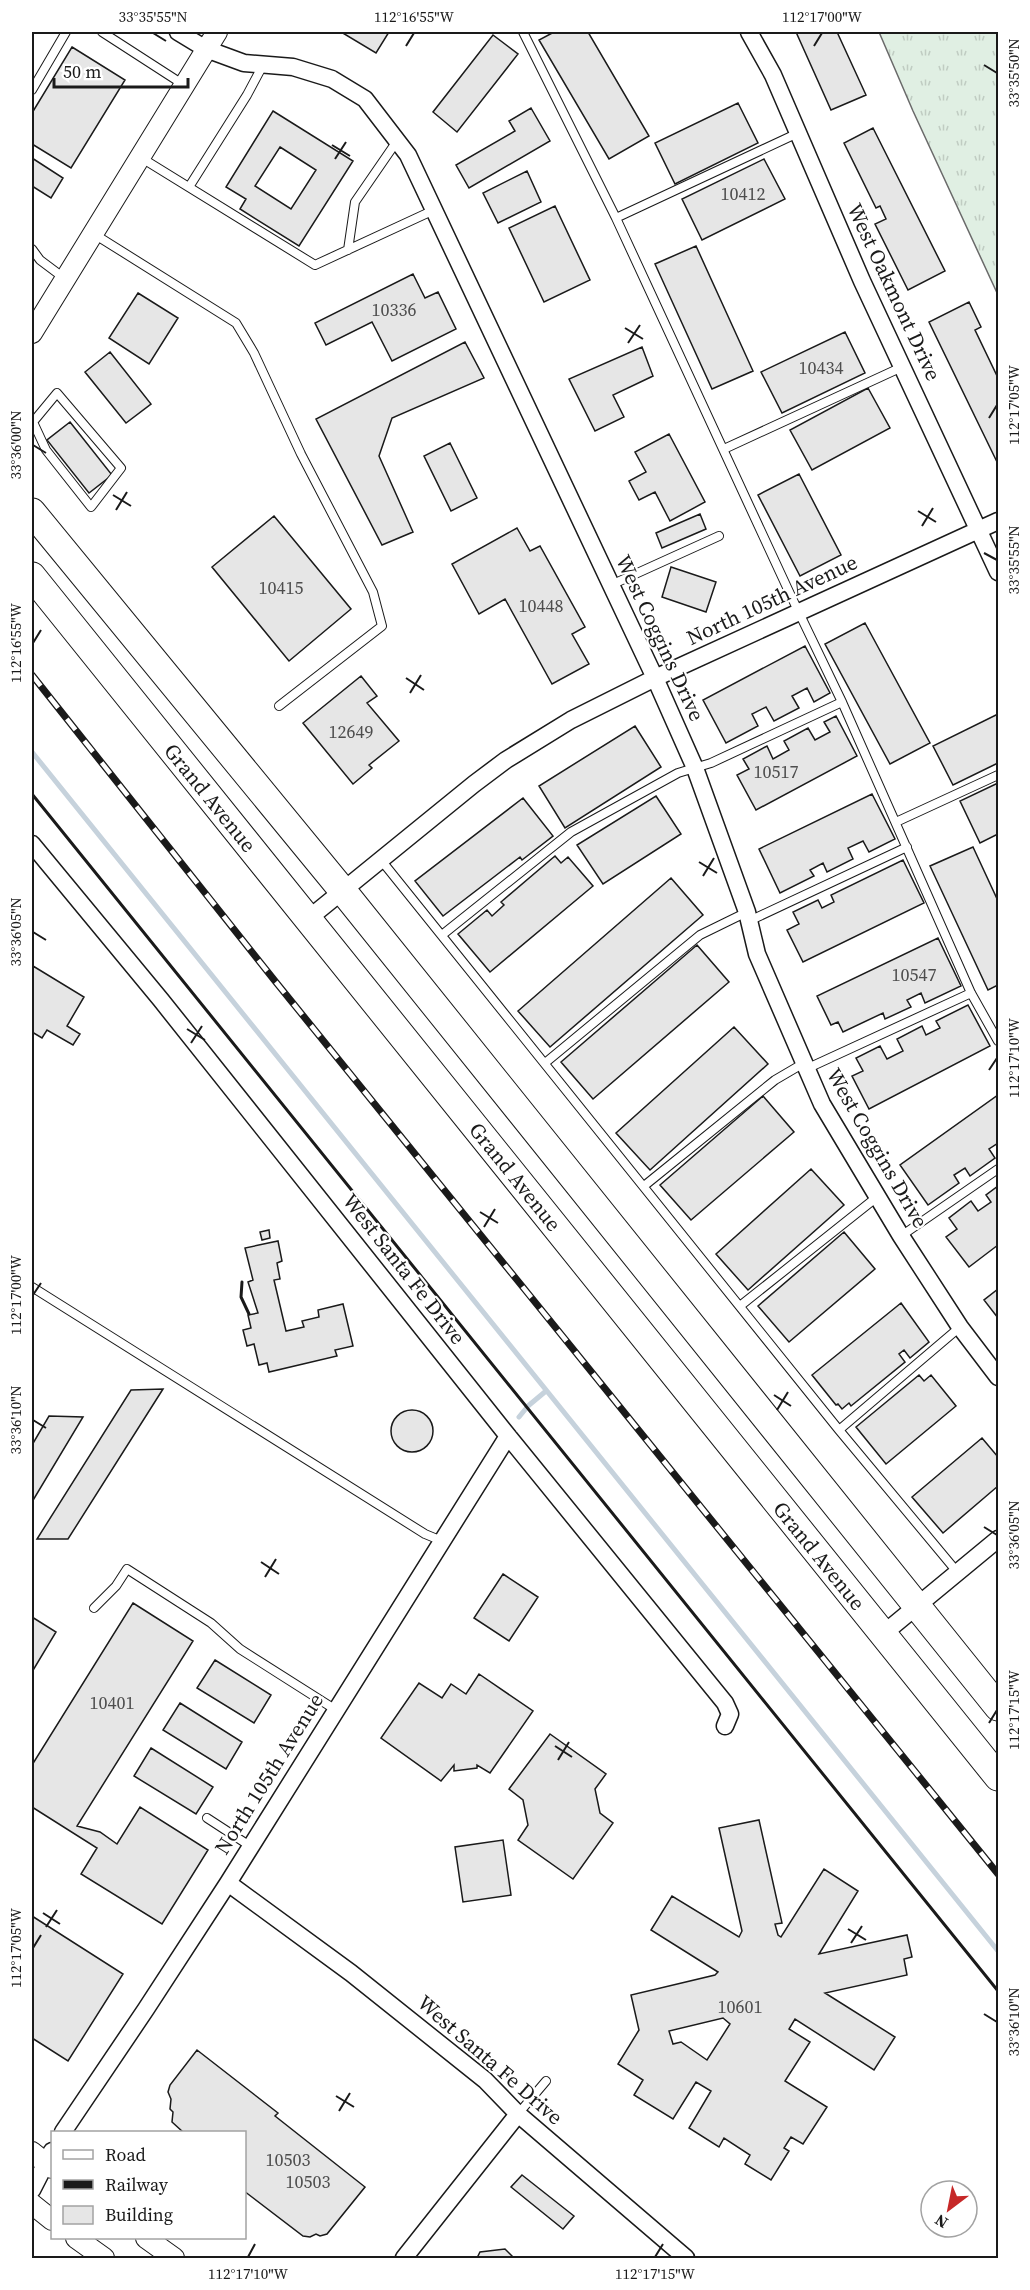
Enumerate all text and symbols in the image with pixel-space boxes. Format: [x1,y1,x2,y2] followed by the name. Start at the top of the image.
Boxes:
[118,6,188,27] text: 33°35'55"N
[374,6,455,27] text: 112°16'55"W
[782,6,863,27] text: 112°17'00"W
[1003,38,1024,108] text: 33°35'50"N
[54,51,188,89] scale bar
[63,59,101,84] text: 50 m
[721,181,766,206] house number: 10412
[841,198,948,385] street label: West Oakmont Drive
[372,297,417,322] house number: 10336
[799,355,844,380] house number: 10434
[1003,364,1024,445] text: 112°17'05"W
[5,410,26,480] text: 33°36'00"N
[1003,525,1024,595] text: 33°35'55"N
[682,547,862,652] street label: North 105th Avenue
[609,550,712,726] street label: West Coggins Drive
[259,575,304,600] house number: 10415
[519,593,564,618] house number: 10448
[5,602,26,683] text: 112°16'55"W
[329,719,374,744] house number: 12649
[158,737,263,858] street label: Grand Avenue
[754,759,799,784] house number: 10517
[5,897,26,967] text: 33°36'05"N
[892,962,937,987] house number: 10547
[1003,1017,1024,1098] text: 112°17'10"W
[820,1062,935,1233] street label: West Coggins Drive
[463,1116,568,1237] street label: Grand Avenue
[336,1187,473,1350] street label: West Santa Fe Drive
[5,1254,26,1335] text: 112°17'00"W
[5,1385,26,1455] text: 33°36'10"N
[767,1495,872,1616] street label: Grand Avenue
[1003,1500,1024,1570] text: 33°36'05"N
[1003,1669,1024,1750] text: 112°17'15"W
[207,1688,330,1860] street label: North 105th Avenue
[90,1690,135,1715] house number: 10401
[5,1907,26,1988] text: 112°17'05"W
[1003,1987,1024,2057] text: 33°36'10"N
[411,1988,569,2131] street label: West Santa Fe Drive
[718,1994,763,2019] house number: 10601
[51,2131,246,2239] legend
[105,2142,146,2167] text: Road
[266,2147,311,2172] house number: 10503
[286,2169,331,2194] house number: 10503
[105,2172,169,2197] text: Railway
[919,2179,979,2239] north arrow
[105,2202,173,2227] text: Building
[930,2209,952,2234] text: N
[208,2263,289,2284] text: 112°17'10"W
[615,2263,696,2284] text: 112°17'15"W

